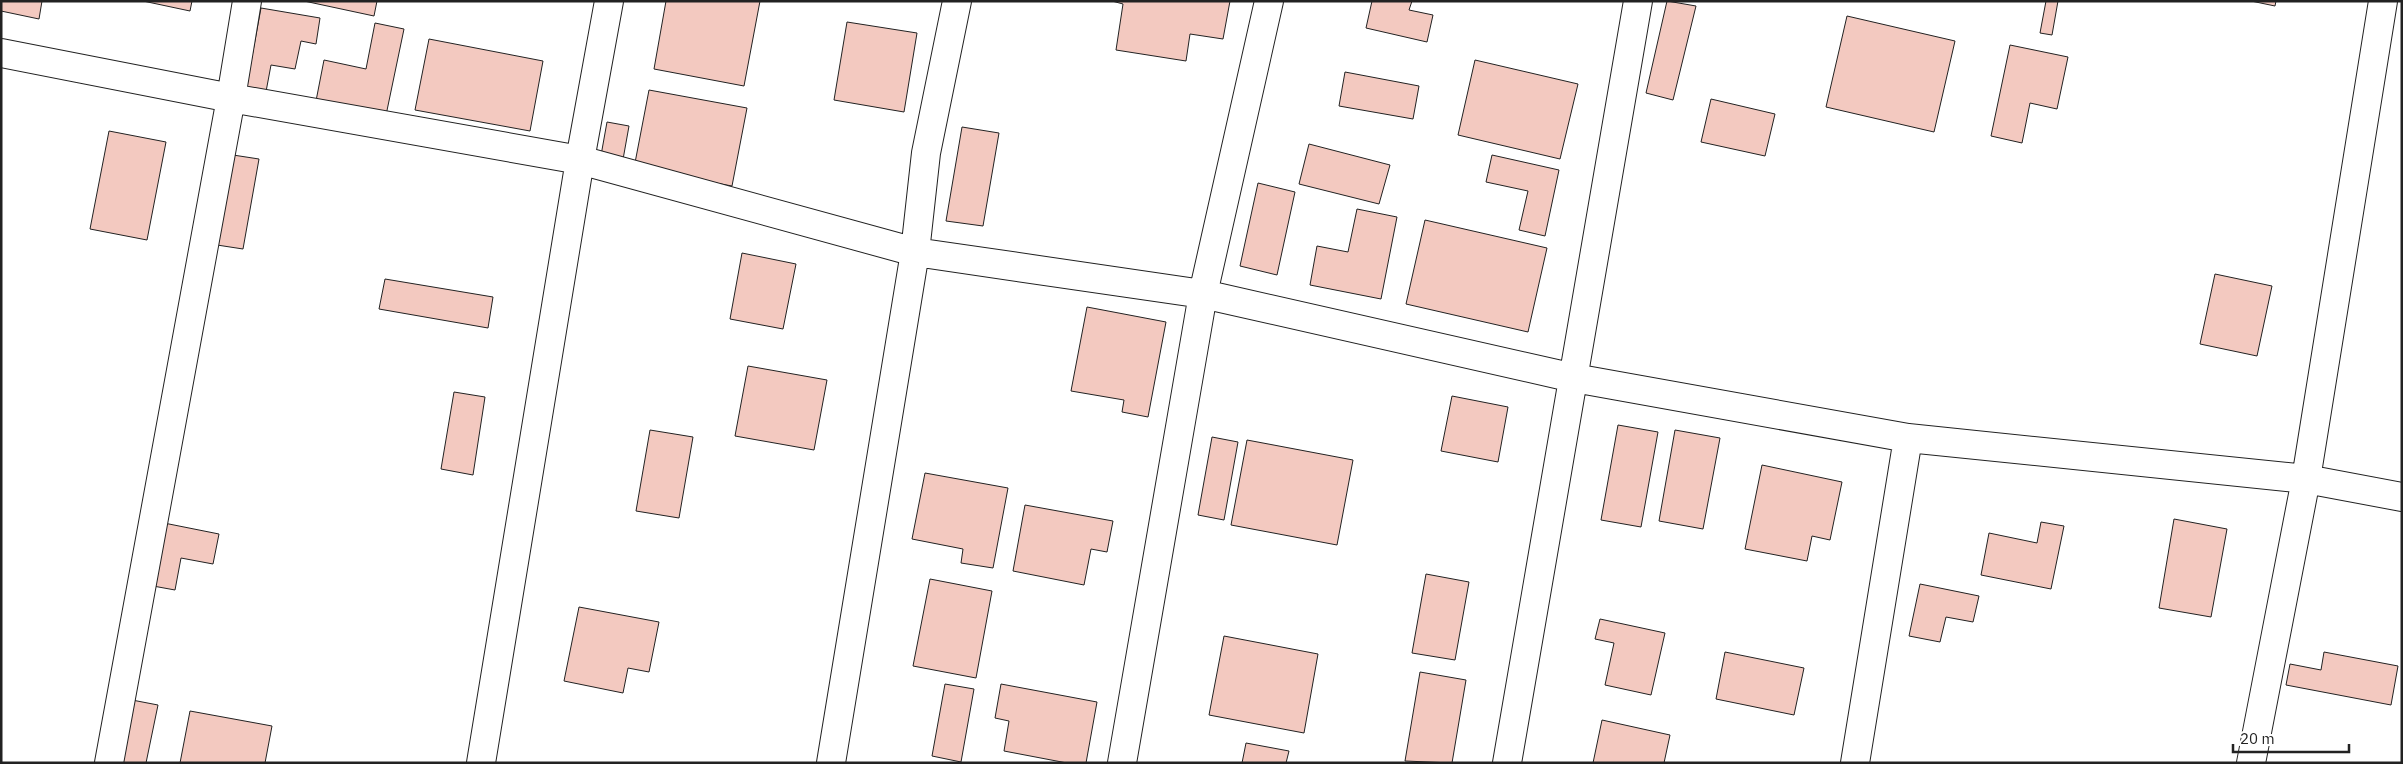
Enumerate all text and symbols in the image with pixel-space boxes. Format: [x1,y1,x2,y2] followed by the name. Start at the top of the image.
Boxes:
[2233,722,2349,754] scale bar
[2240,729,2275,748] text: 20 m

